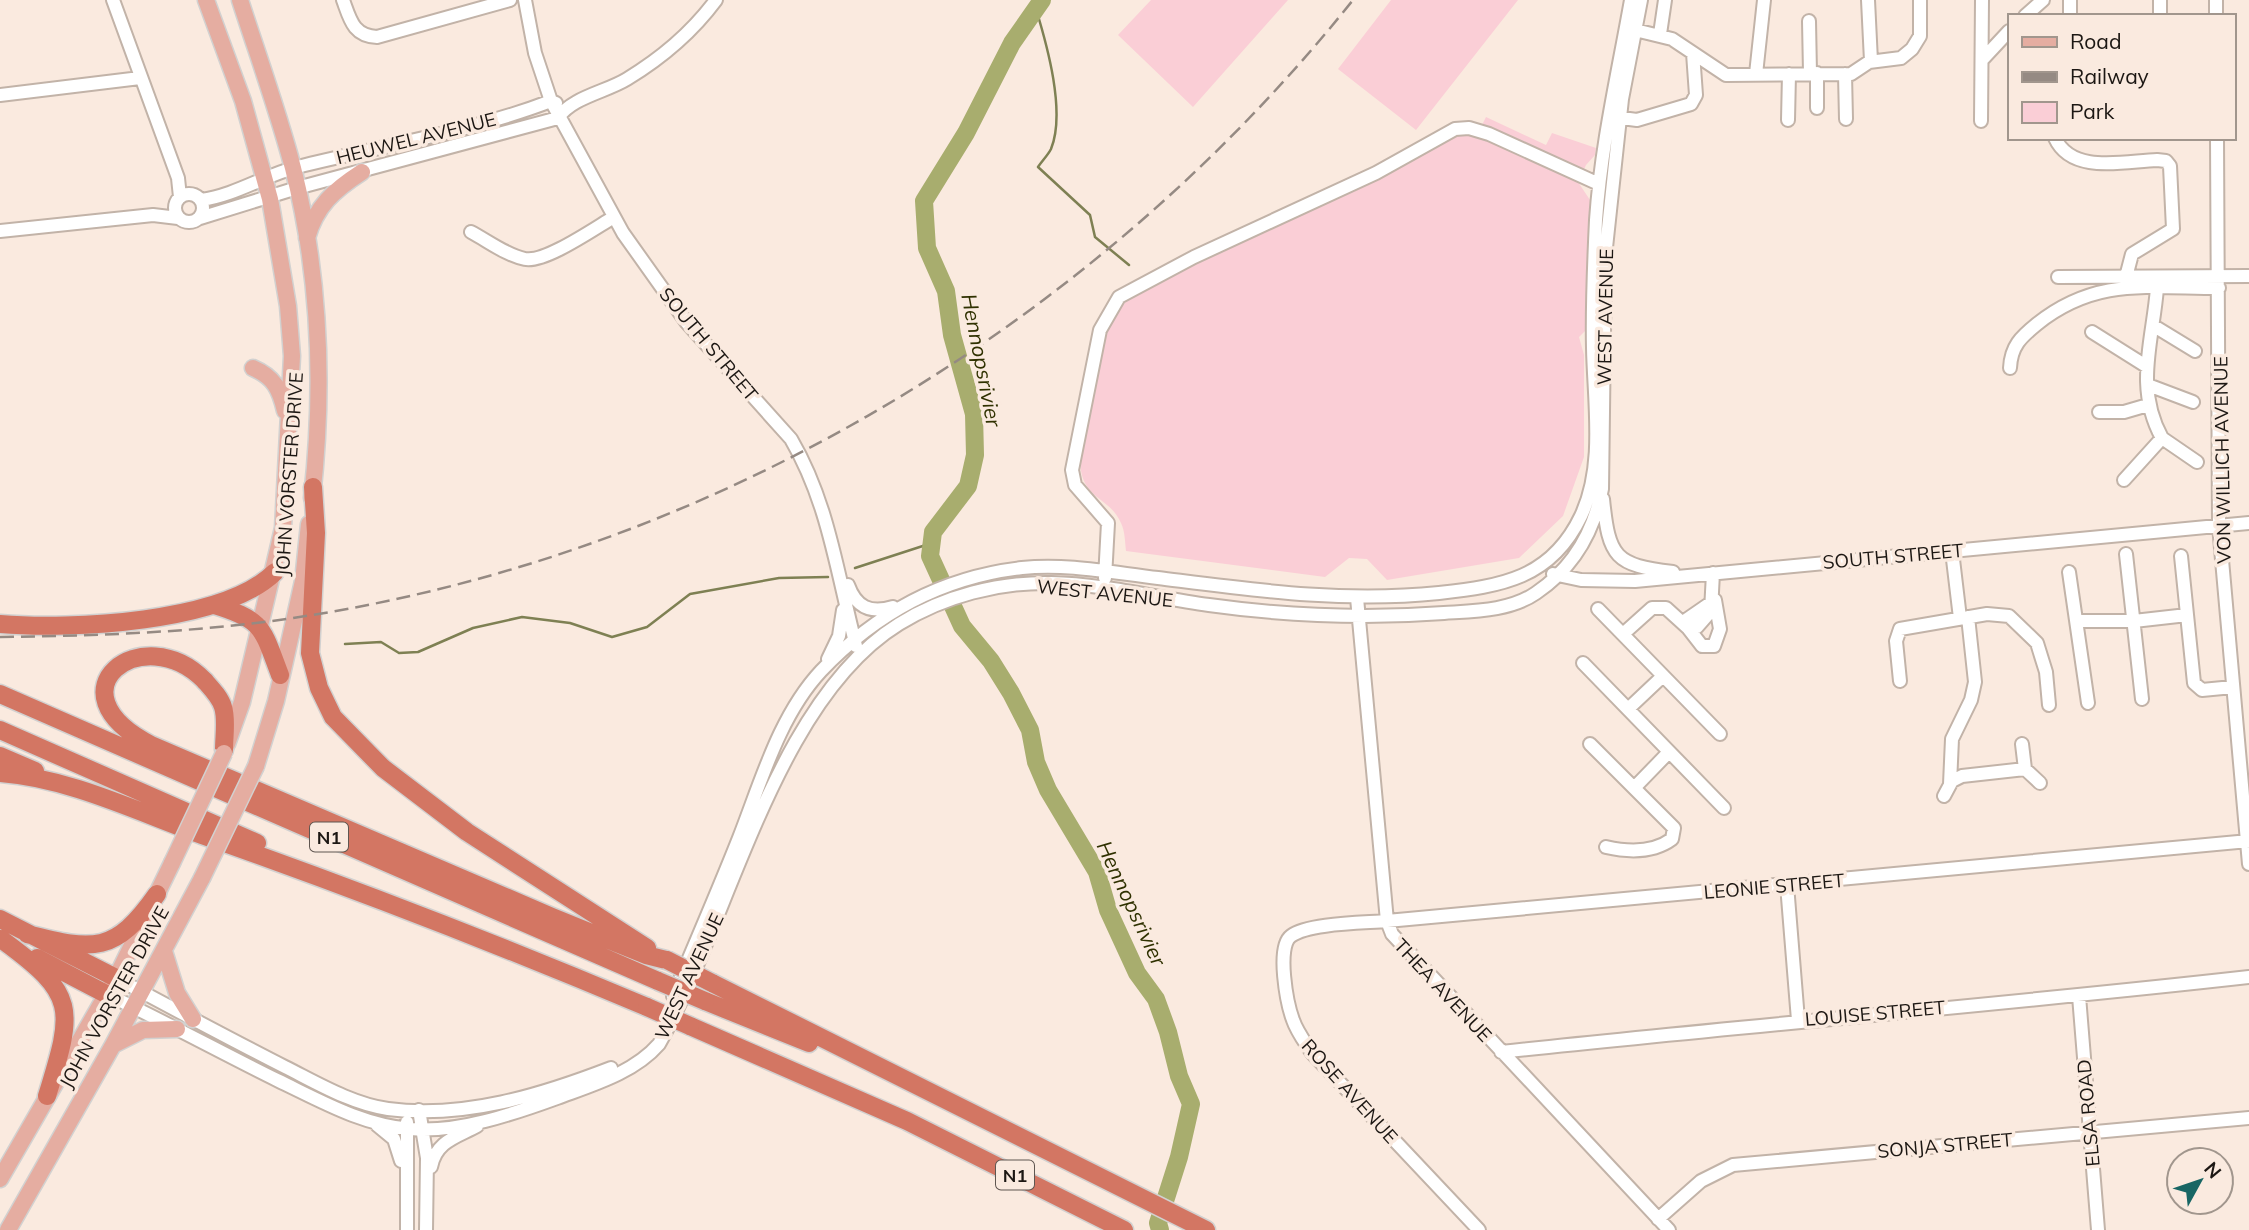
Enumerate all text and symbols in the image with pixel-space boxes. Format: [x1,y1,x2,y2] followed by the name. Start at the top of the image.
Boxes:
[2008,14,2235,140] legend
[2070,28,2121,54] text: Road
[2070,63,2149,89] text: Railway
[2070,98,2114,124] text: Park
[334,107,498,169] street label: HEUWEL AVENUE
[1592,248,1618,386] street label: WEST AVENUE
[654,282,764,406] street label: SOUTH STREET
[956,291,1008,430] water label: Hennopsrivier
[2208,356,2236,564] street label: VON WILLICH AVENUE
[270,371,308,577] street label: JOHN VORSTER DRIVE
[1822,538,1965,574] street label: SOUTH STREET
[1036,574,1174,612] street label: WEST AVENUE
[310,822,348,852] road number: N1
[1092,836,1173,971] water label: Hennopsrivier
[1703,868,1846,904] street label: LEONIE STREET
[54,902,174,1092] street label: JOHN VORSTER DRIVE
[649,909,729,1043] street label: WEST AVENUE
[1389,933,1497,1047] street label: THEA AVENUE
[1804,995,1947,1031] street label: LOUISE STREET
[1297,1034,1403,1148] street label: ROSE AVENUE
[2071,1058,2105,1168] street label: ELSA ROAD
[1876,1127,2014,1163] street label: SONJA STREET
[2165,1146,2235,1216] north arrow
[2199,1157,2227,1183] text: N
[996,1160,1034,1190] road number: N1

